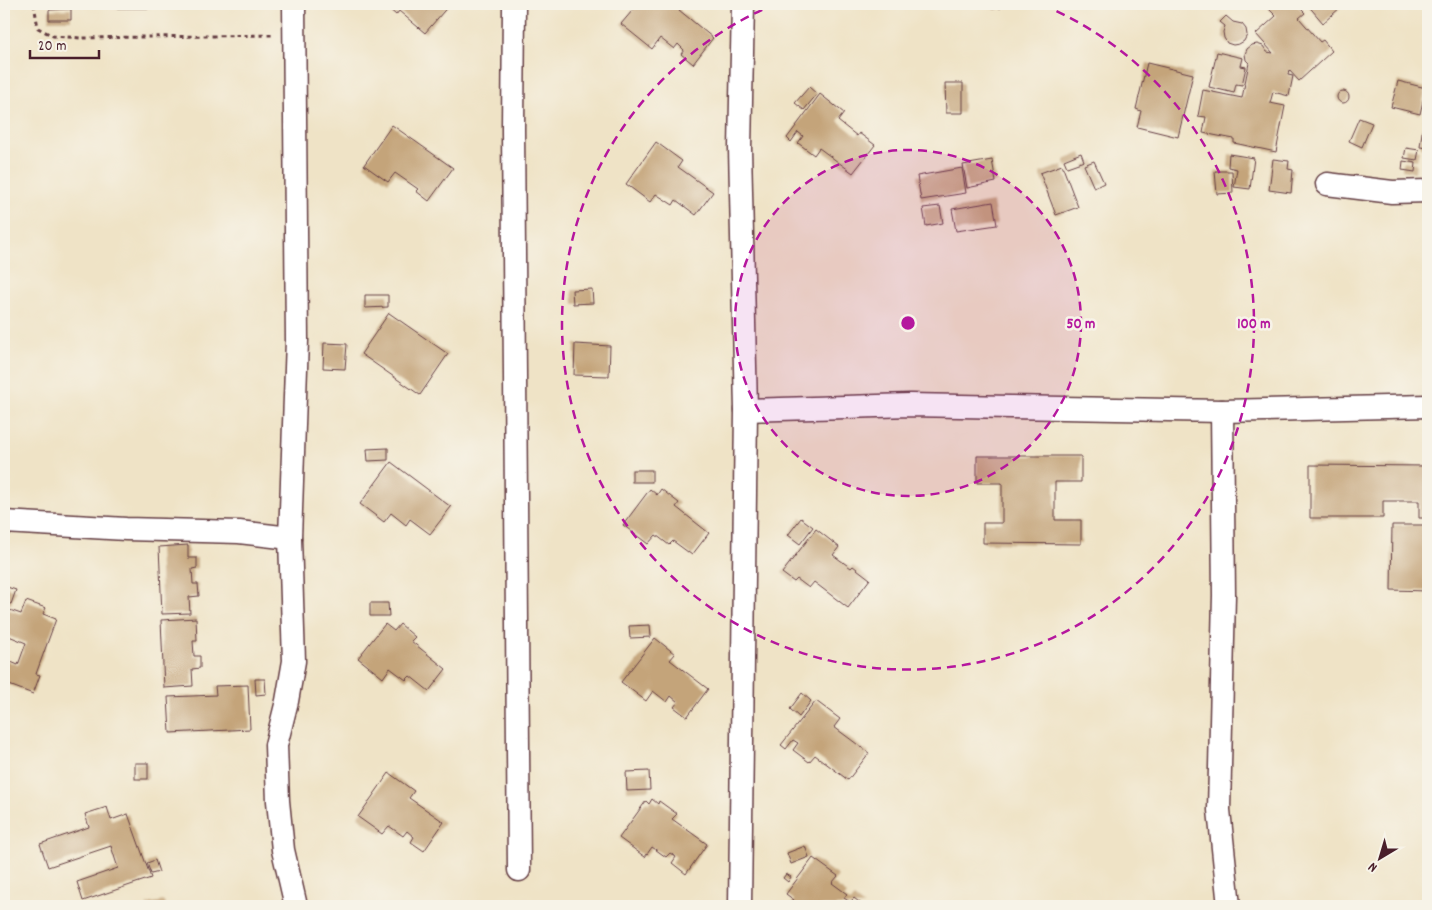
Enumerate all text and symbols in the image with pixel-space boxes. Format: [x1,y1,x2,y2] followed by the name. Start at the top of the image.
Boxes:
[30,28,99,60] scale bar
[38,36,66,58] text: 20 m
[899,314,917,332] centre of rings
[1067,314,1095,336] text: 50 m
[1237,314,1271,336] text: 100 m
[1354,832,1404,882] north arrow
[1364,857,1382,877] text: N

